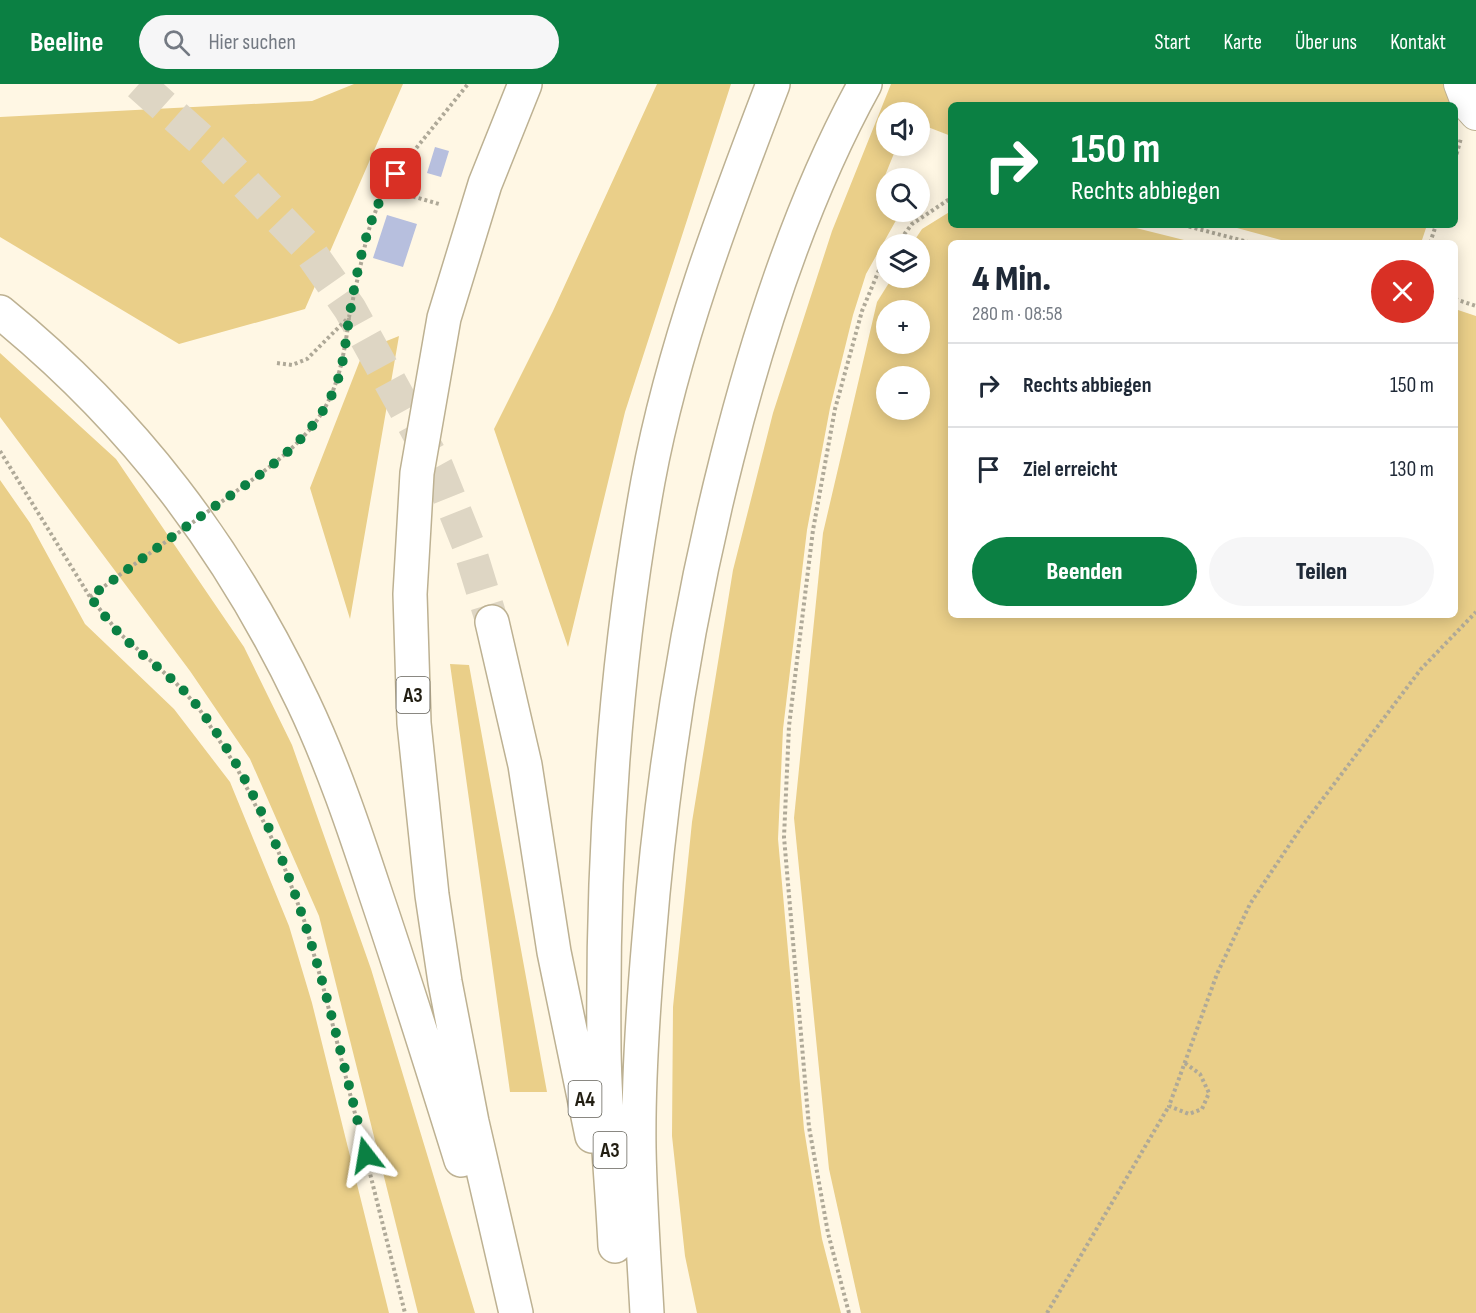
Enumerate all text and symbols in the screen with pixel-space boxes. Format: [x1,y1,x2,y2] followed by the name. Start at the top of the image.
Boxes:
[139,15,559,69] search box
[30,26,103,59] text: Beeline
[160,26,193,59] icon: search
[208,29,296,56] text: Hier suchen
[1154,30,1191,55] text: Start
[1224,30,1262,55] text: Karte
[1295,30,1357,55] text: Über uns
[1390,30,1446,55] text: Kontakt
[876,102,930,420] map controls
[876,102,930,156] button: sound
[1071,124,1160,175] text: 150 m
[972,126,1050,204] icon: right
[370,148,421,199] pin
[379,157,412,190] icon: arrive
[876,168,930,222] button: search
[1071,175,1220,207] text: Rechts abbiegen
[876,234,930,288] button: layers
[972,258,1051,301] text: 4 Min.
[1371,260,1434,323] button: close
[876,300,930,354] button: +
[972,302,1063,326] text: 280 m · 08:58
[876,366,930,420] button: −
[972,369,1005,402] icon: right
[1023,372,1152,399] text: Rechts abbiegen
[1390,372,1434,399] text: 150 m
[972,453,1005,486] icon: arrive
[1023,456,1118,483] text: Ziel erreicht
[1390,456,1434,483] text: 130 m
[972,537,1197,606] button: Beenden
[1209,537,1434,606] button: Teilen
[396,677,430,713] road number: A3
[568,1081,602,1117] road number: A4
[334,1123,398,1187] position arrow
[594,1132,626,1168] road number: A3

